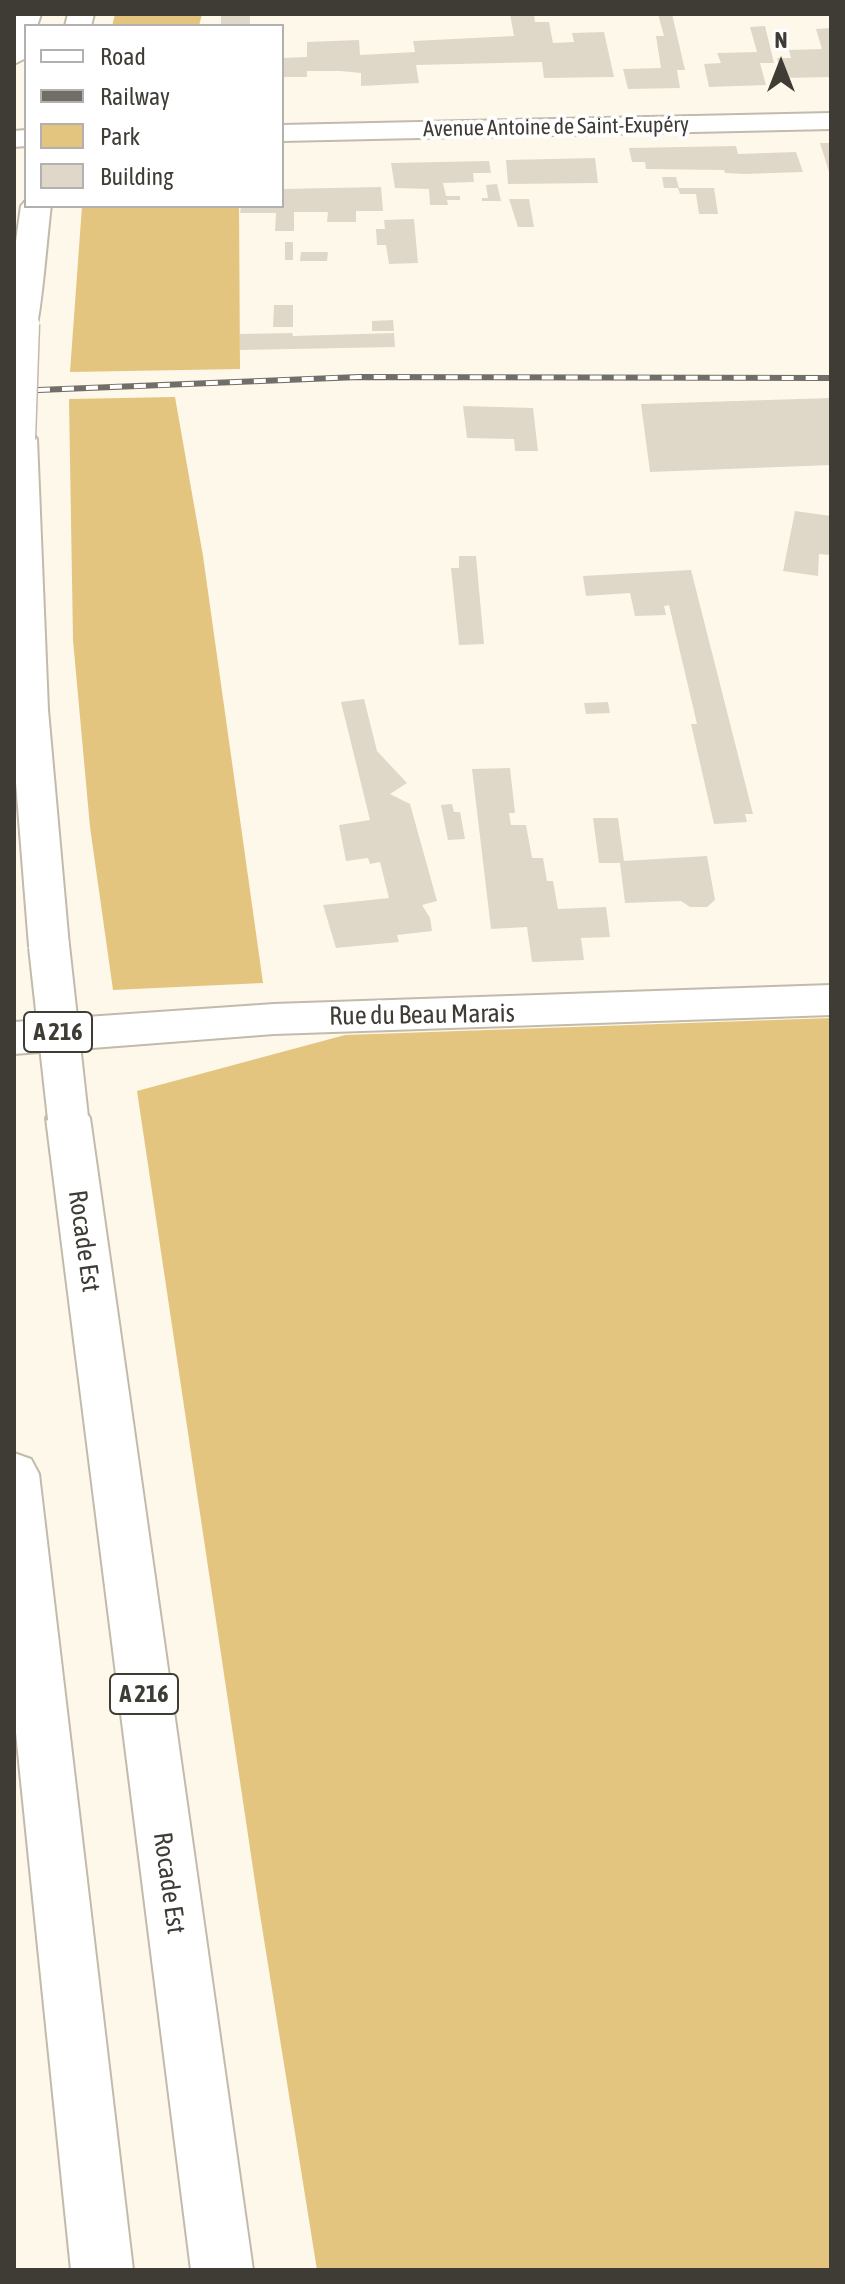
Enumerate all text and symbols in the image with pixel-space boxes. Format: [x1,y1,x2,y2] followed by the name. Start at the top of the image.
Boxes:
[24,24,284,208] legend
[741,24,821,104] north arrow
[775,27,787,53] text: N
[100,43,146,70] text: Road
[100,83,170,110] text: Railway
[423,111,689,143] street label: Avenue Antoine de Saint-Exupéry
[100,123,140,150] text: Park
[100,163,173,190] text: Building
[329,998,515,1032] street label: Rue du Beau Marais
[24,1012,92,1052] road number: A 216
[61,1188,107,1294] street label: Rocade Est
[110,1674,178,1714] road number: A 216
[146,1830,192,1936] street label: Rocade Est

